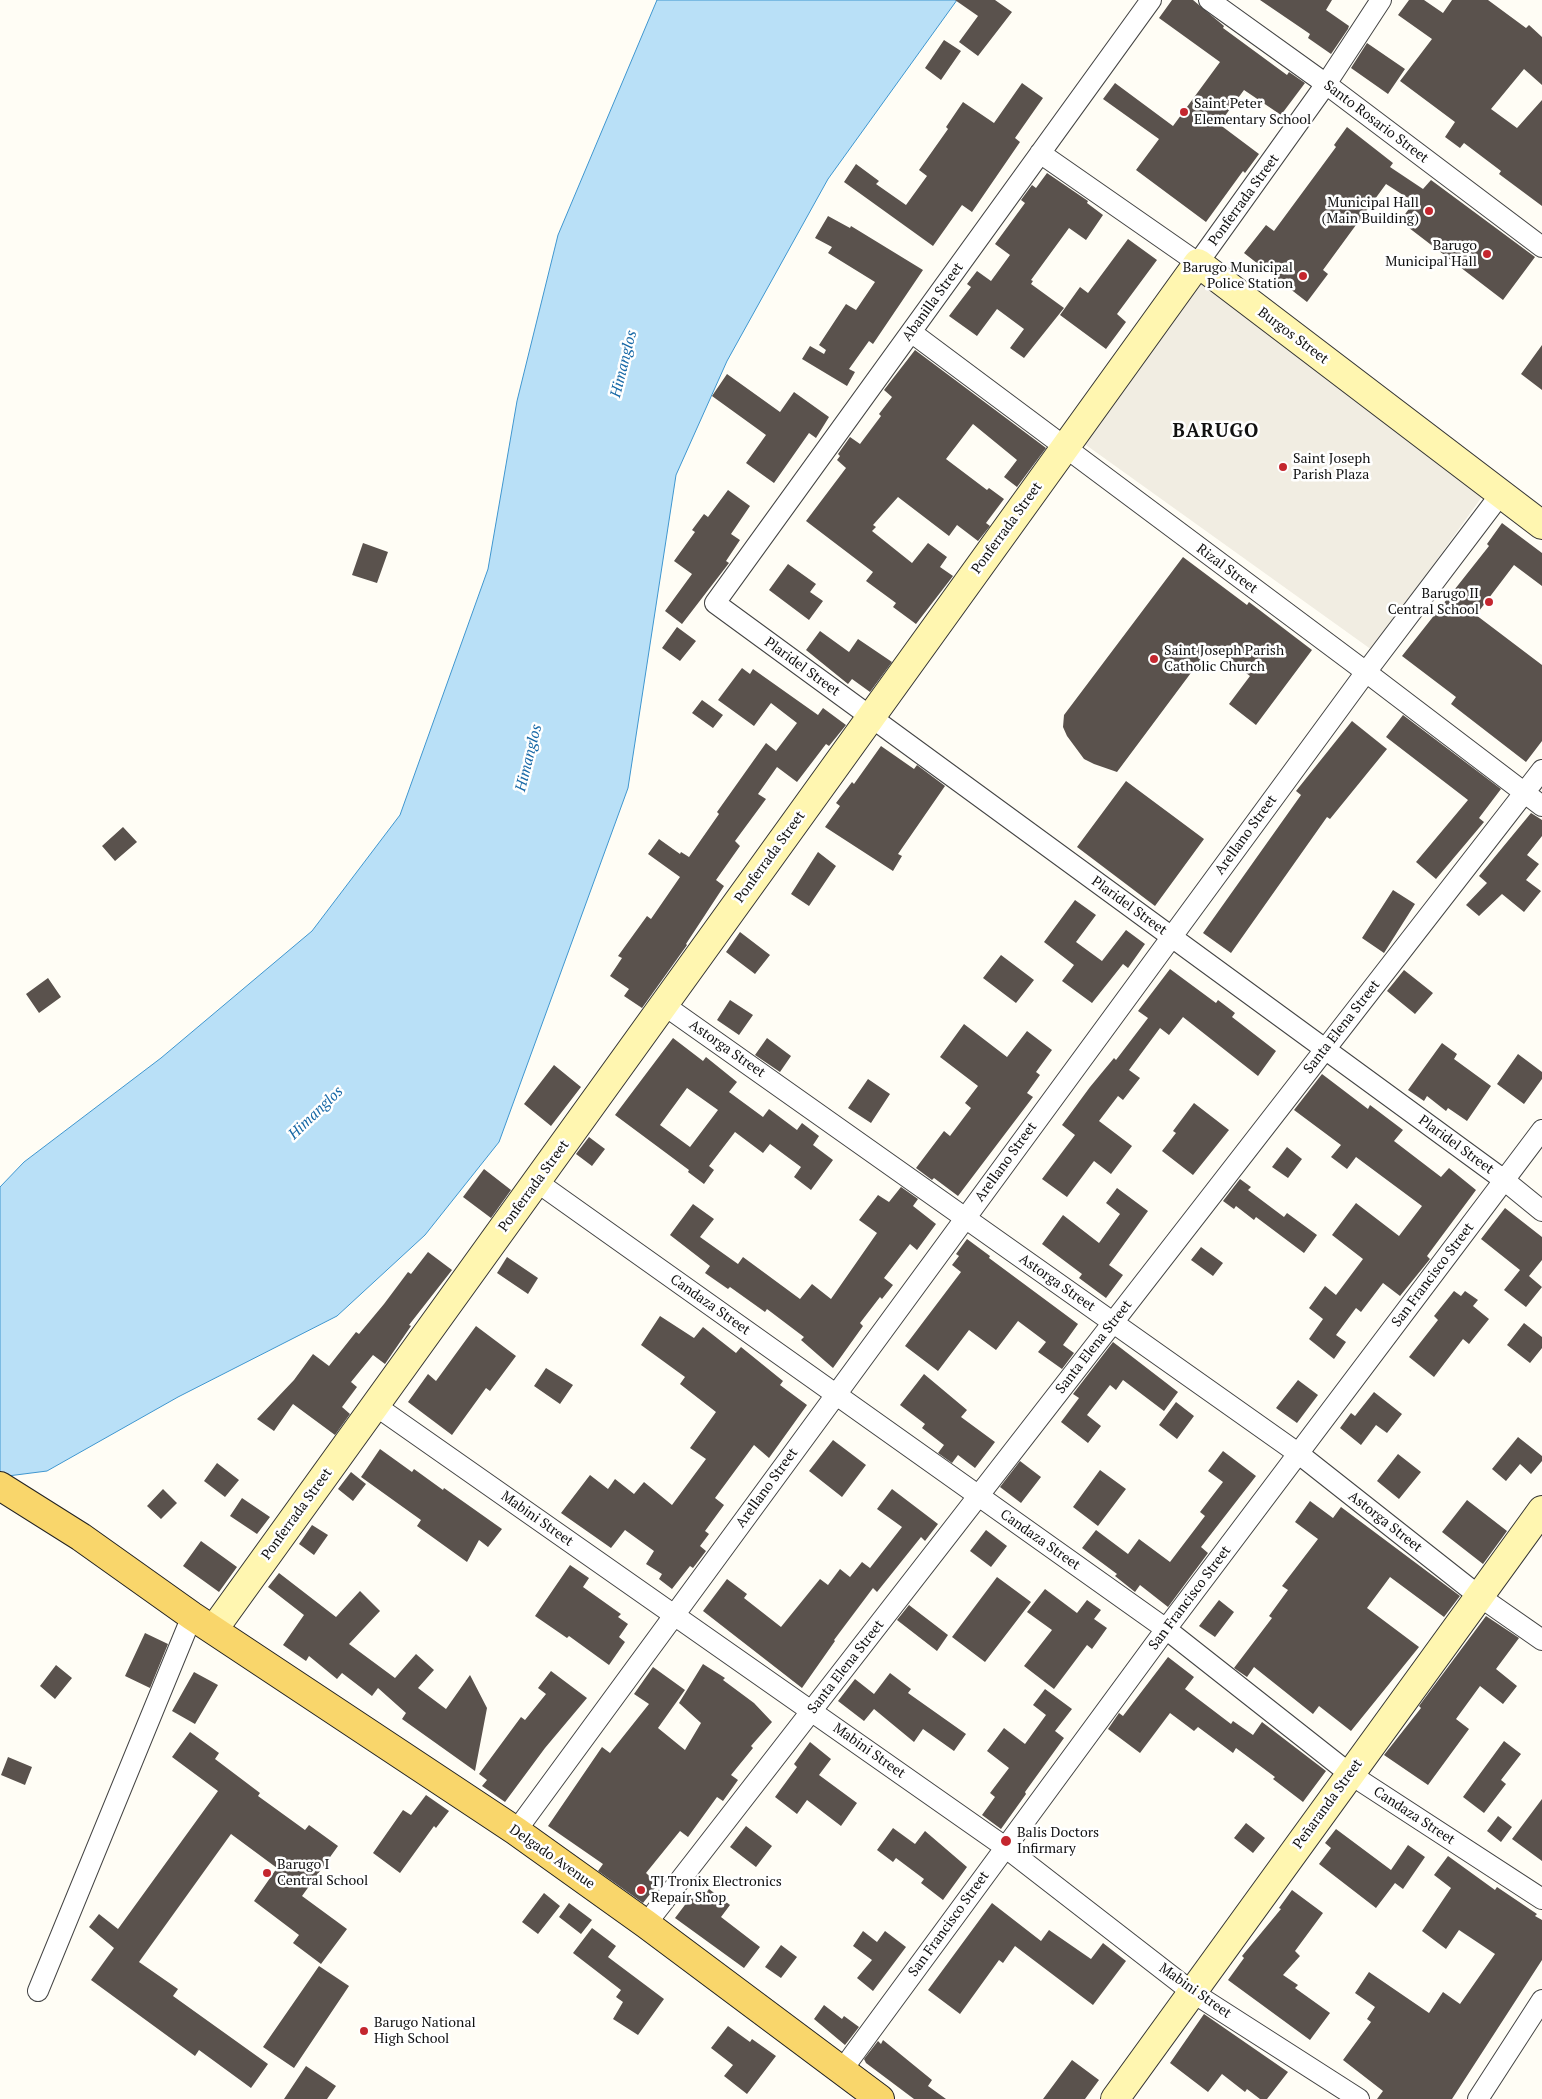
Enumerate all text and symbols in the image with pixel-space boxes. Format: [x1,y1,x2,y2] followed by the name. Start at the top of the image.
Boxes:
[1320,77,1432,167] street label: Santo Rosario Street
[1194,96,1311,128] place label: Saint Peter Elementary School
[1178,106,1190,118] marker: Saint Peter Elementary School
[1205,151,1283,249] street label: Ponferrada Street
[1322,195,1419,228] place label: Municipal Hall (Main Building)
[1423,205,1435,217] marker: Municipal Hall (Main Building)
[1385,238,1477,270] place label: Barugo Municipal Hall
[1481,248,1493,260] marker: Barugo Municipal Hall
[899,259,967,345] street label: Abanilla Street
[1183,260,1293,292] place label: Barugo Municipal Police Station
[1297,270,1309,282] marker: Barugo Municipal Police Station
[1254,304,1332,368] street label: Burgos Street
[607,329,641,399] water label: Himanglos
[1172,421,1260,443] district label: BARUGO
[1293,451,1370,484] place label: Saint Joseph Parish Plaza
[1277,461,1289,473] marker: Saint Joseph Parish Plaza
[968,479,1046,577] street label: Ponferrada Street
[1193,541,1261,597] street label: Rizal Street
[1388,586,1479,618] place label: Barugo II Central School
[1483,596,1495,608] marker: Barugo II Central School
[761,634,843,700] street label: Plaridel Street
[1164,643,1284,676] place label: Saint Joseph Parish Catholic Church
[1148,653,1160,665] marker: Saint Joseph Parish Catholic Church
[512,723,546,793] water label: Himanglos
[1211,792,1281,878] street label: Arellano Street
[731,808,809,906] street label: Ponferrada Street
[1088,873,1170,939] street label: Plaridel Street
[1300,977,1384,1077] street label: Santa Elena Street
[686,1017,768,1081] street label: Astorga Street
[285,1083,347,1143] water label: Himanglos
[1415,1112,1497,1178] street label: Plaridel Street
[971,1119,1041,1205] street label: Arellano Street
[495,1137,573,1235] street label: Ponferrada Street
[1388,1220,1478,1330] street label: San Francisco Street
[1016,1251,1098,1315] street label: Astorga Street
[667,1271,753,1339] street label: Candaza Street
[1052,1297,1136,1397] street label: Santa Elena Street
[732,1445,802,1531] street label: Arellano Street
[258,1465,336,1563] street label: Ponferrada Street
[498,1488,576,1550] street label: Mabini Street
[1345,1488,1425,1556] street label: Astorga Street
[997,1506,1083,1574] street label: Candaza Street
[1145,1543,1235,1653] street label: San Francisco Street
[804,1617,888,1717] street label: Santa Elena Street
[830,1720,908,1782] street label: Mabini Street
[1290,1756,1366,1852] street label: Peñaranda Street
[1370,1783,1458,1849] street label: Candaza Street
[506,1821,598,1893] street label: Delgado Avenue
[1017,1825,1099,1858] place label: Balis Doctors Infirmary
[999,1834,1013,1848] marker: Balis Doctors Infirmary
[277,1857,368,1890] place label: Barugo I Central School
[261,1867,273,1879] marker: Barugo I Central School
[905,1868,993,1980] street label: San Francisco Street
[651,1874,782,1906] place label: TJ Tronix Electronics Repair Shop
[635,1884,647,1896] marker: TJ Tronix Electronics Repair Shop
[1156,1960,1234,2022] street label: Mabini Street
[374,2015,476,2048] place label: Barugo National High School
[358,2025,370,2037] marker: Barugo National High School

